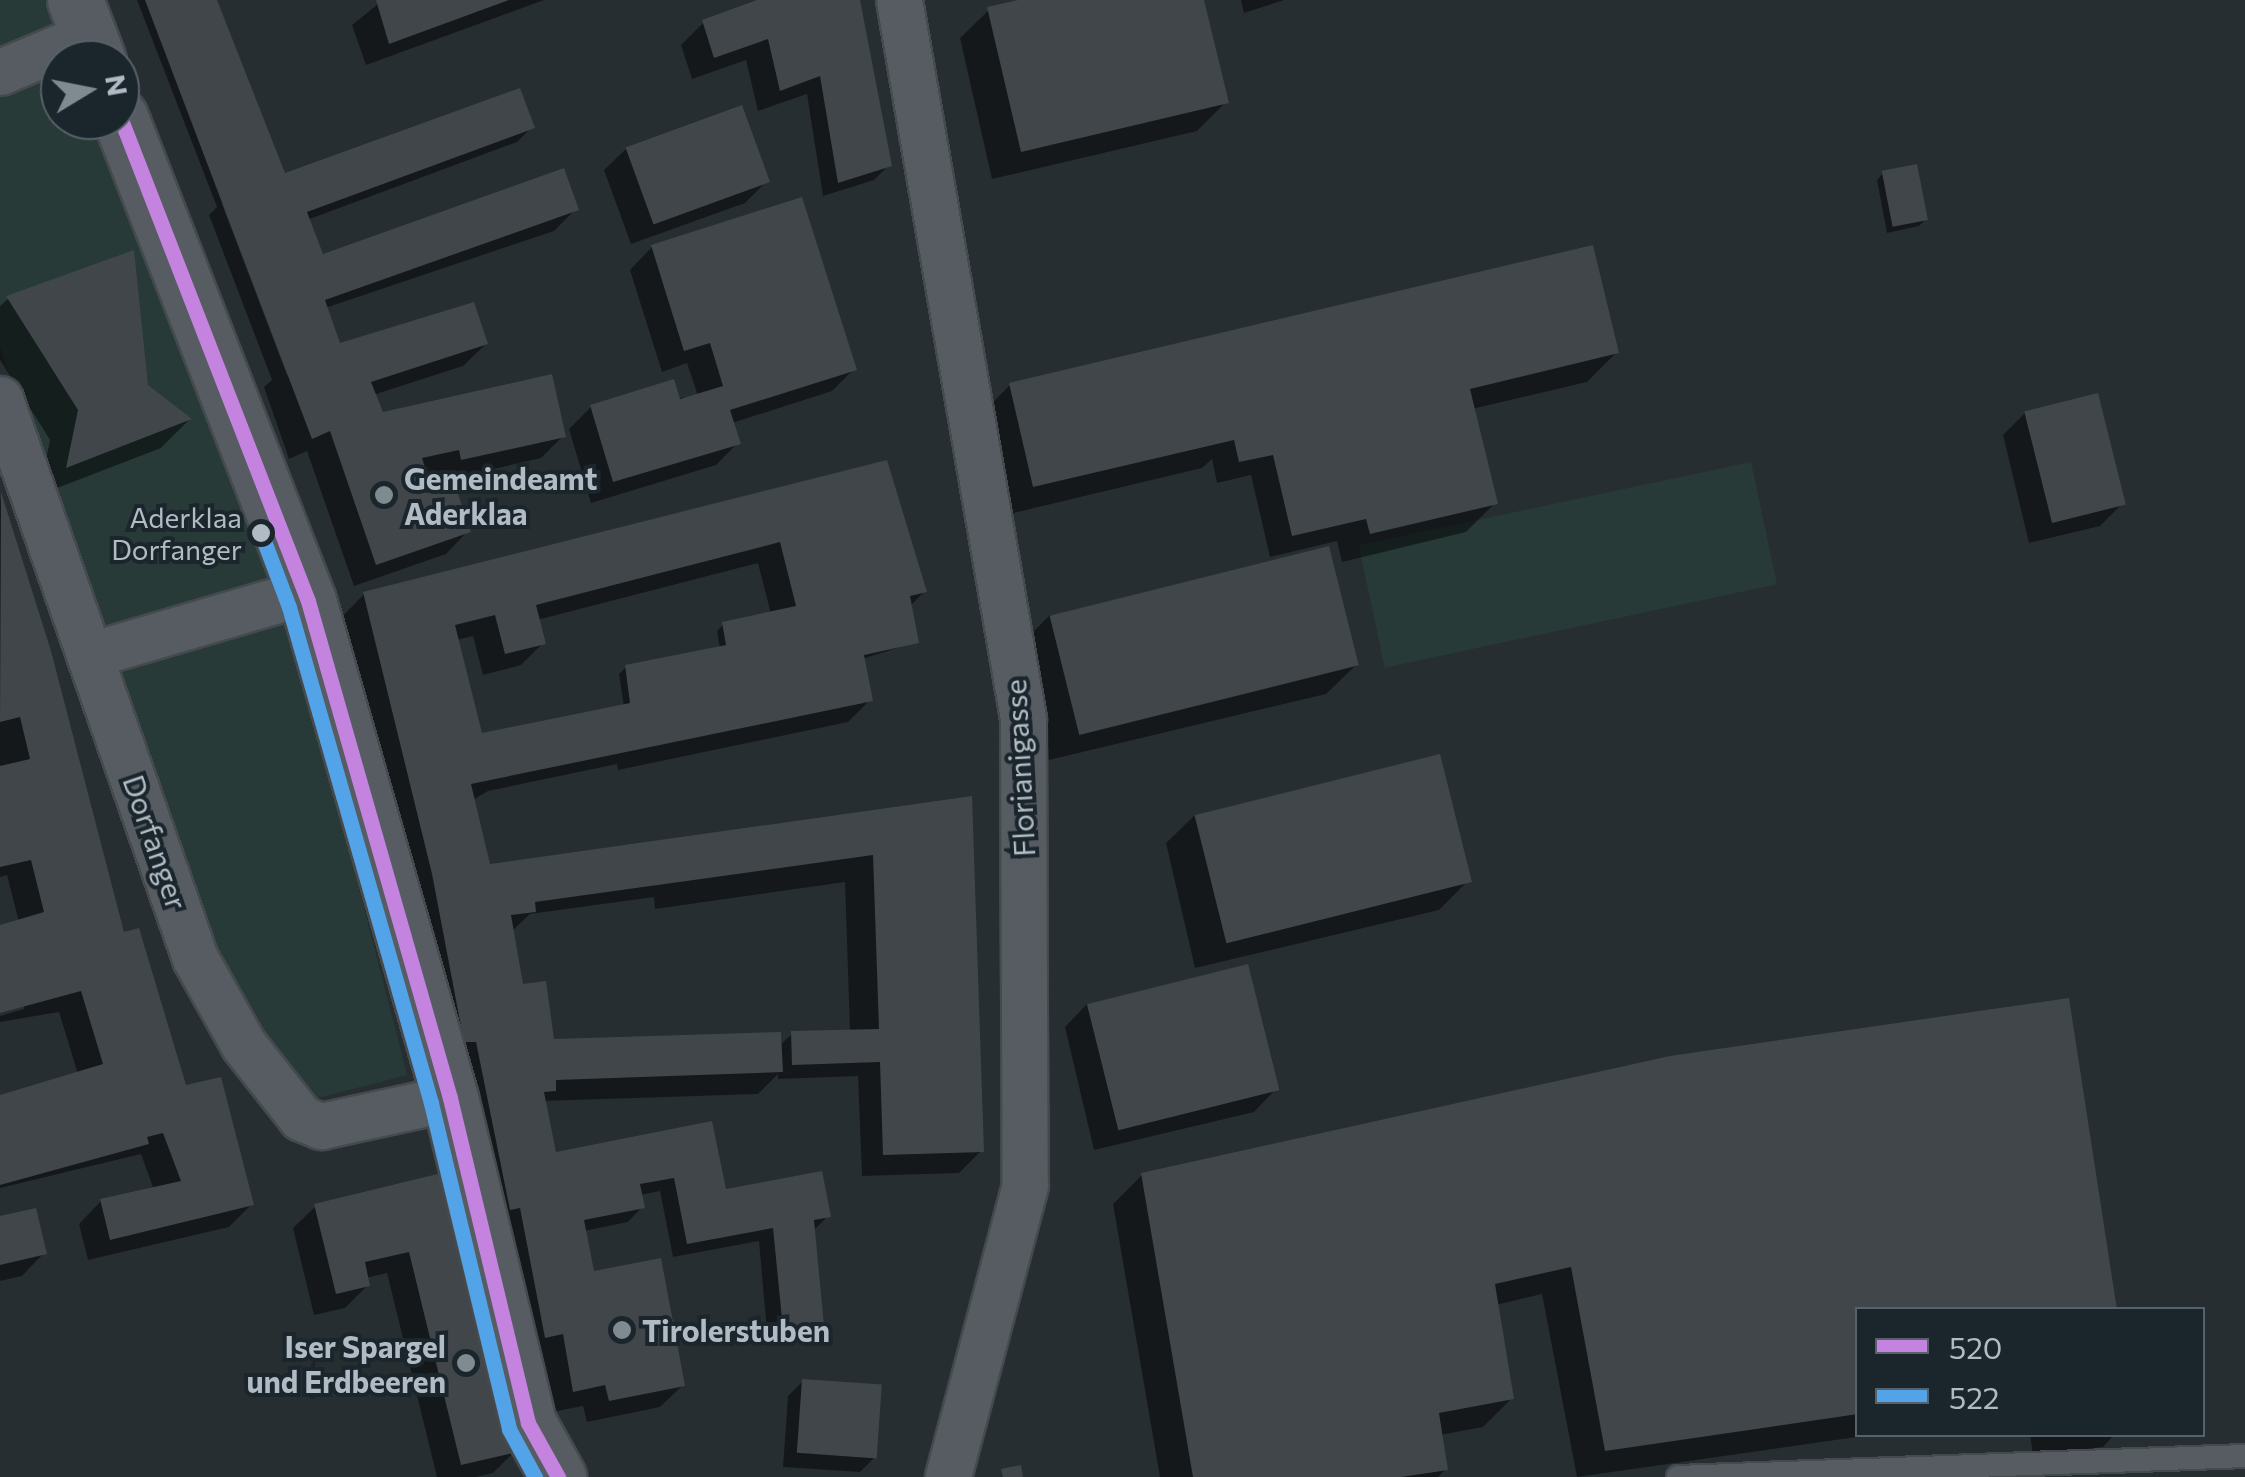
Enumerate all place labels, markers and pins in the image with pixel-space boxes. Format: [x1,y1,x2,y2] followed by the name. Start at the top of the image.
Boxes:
[404,460,597,530] place label: Gemeindeamt Aderklaa
[373,484,395,506] marker: Gemeindeamt Aderklaa
[111,500,242,566] place label: Aderklaa Dorfanger
[251,523,271,543] marker: Aderklaa Dorfanger
[642,1312,830,1348] place label: Tirolerstuben
[611,1319,633,1341] marker: Tirolerstuben
[246,1328,446,1398] place label: Iser Spargel und Erdbeeren
[455,1352,477,1374] marker: Iser Spargel und Erdbeeren

